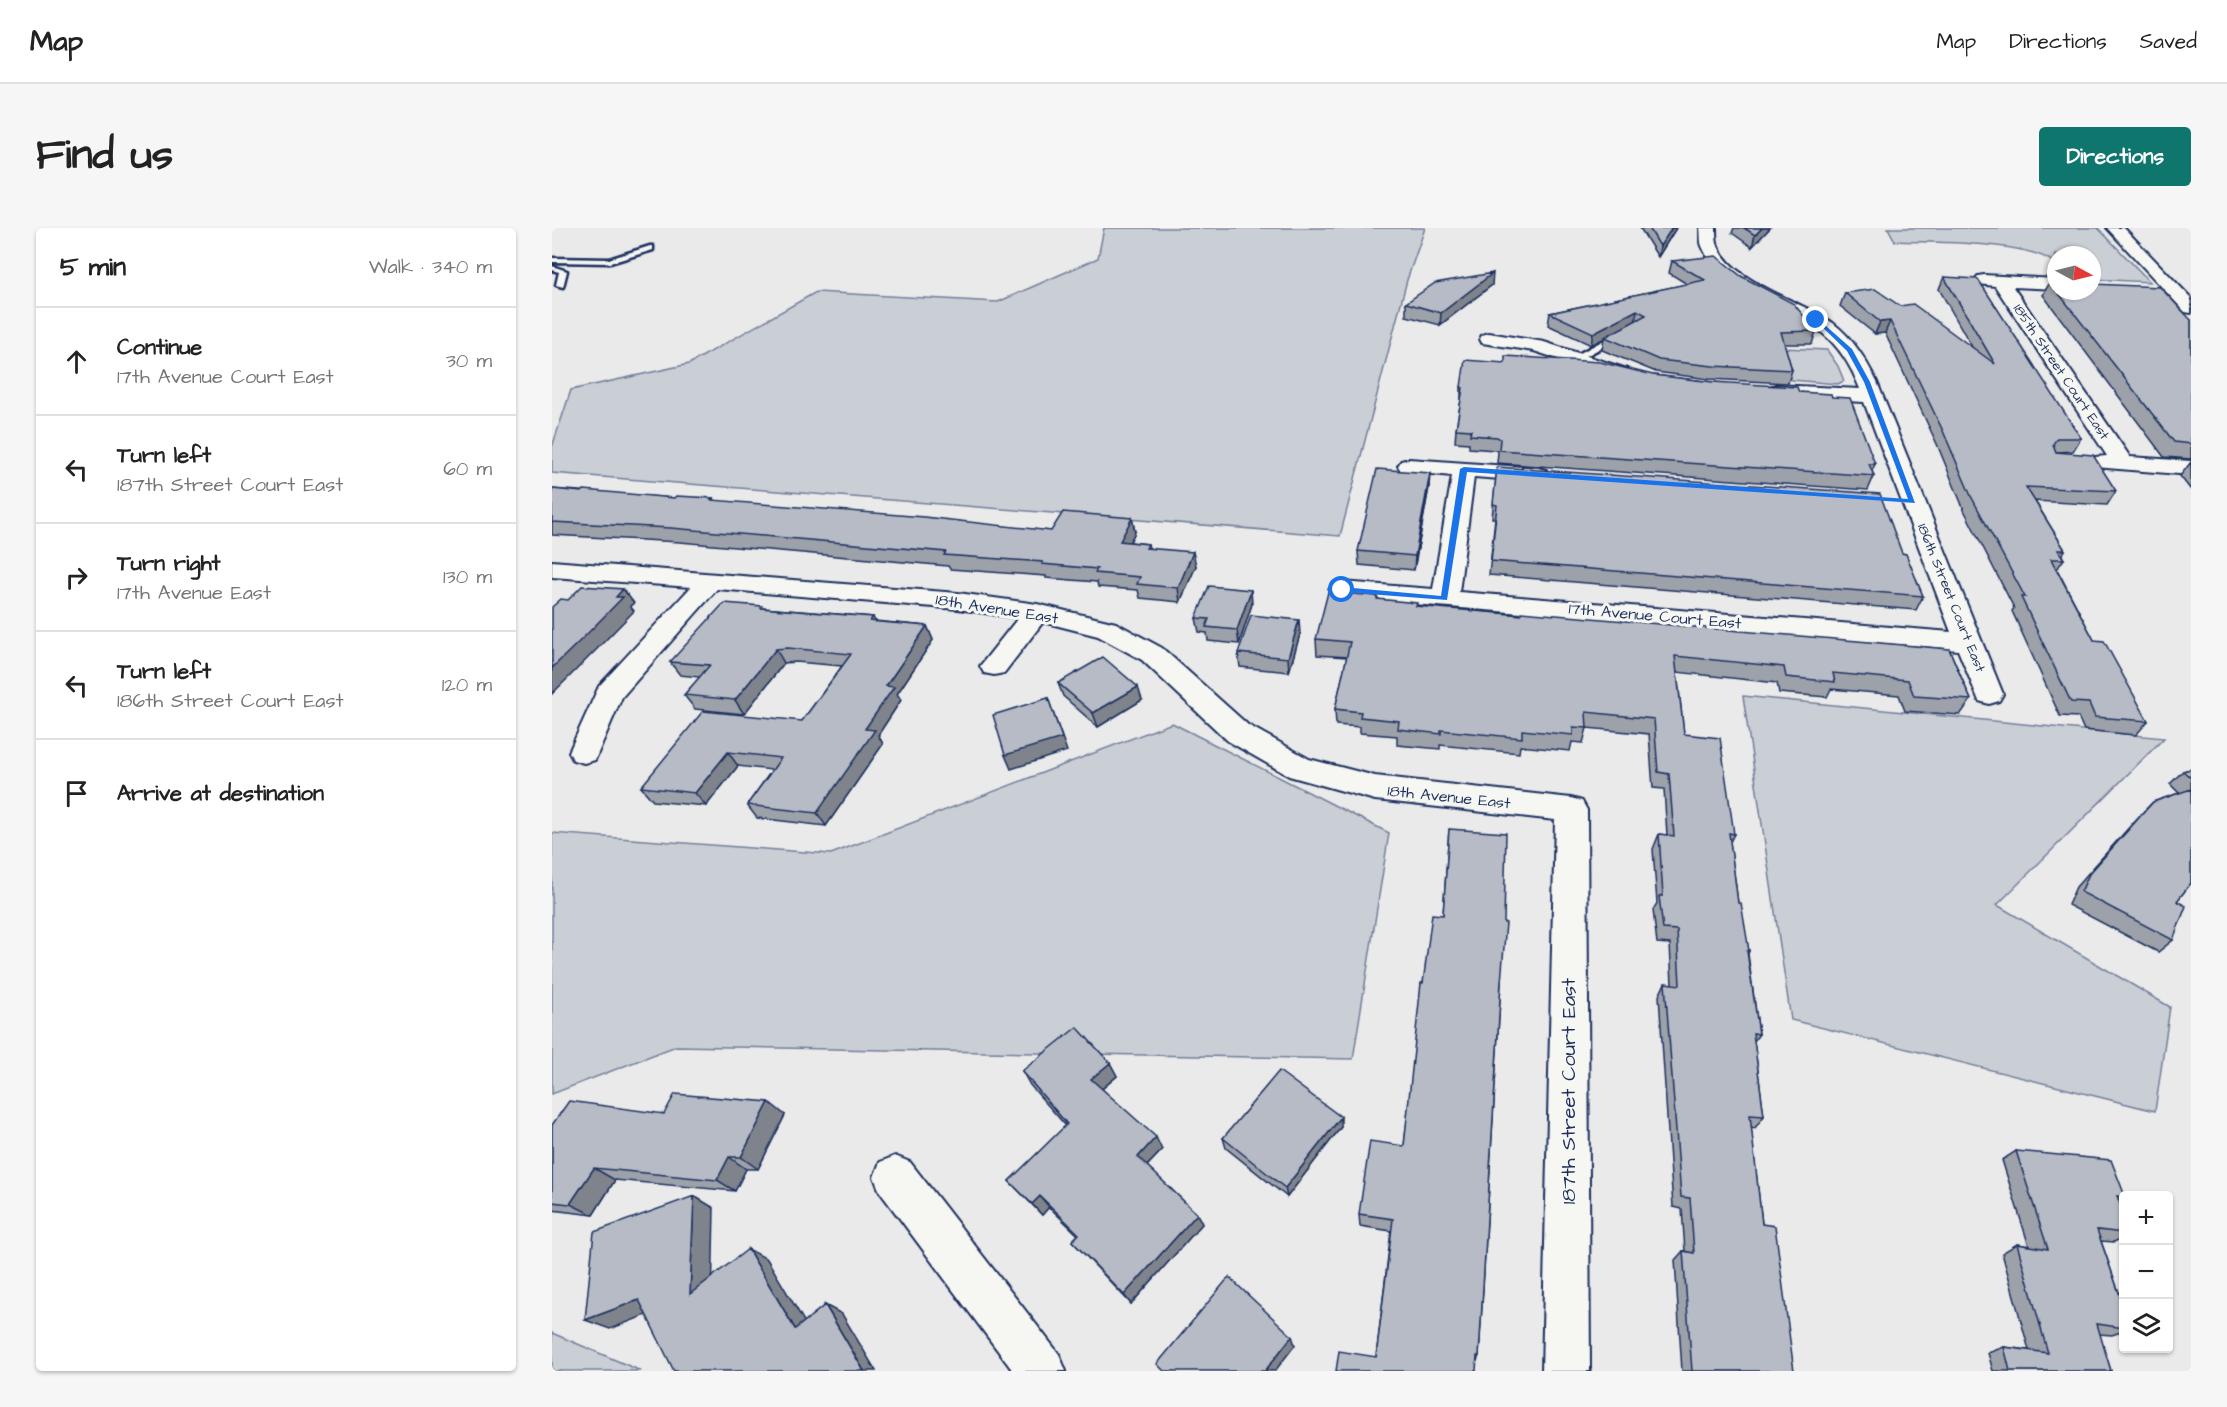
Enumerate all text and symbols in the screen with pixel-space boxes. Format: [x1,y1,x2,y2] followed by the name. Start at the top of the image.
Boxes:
[30,22,83,61] text: Map
[1936,27,1976,56] text: Map
[2009,27,2107,56] text: Directions
[2140,27,2197,56] text: Saved
[36,127,173,185] text: Find us
[2039,127,2191,186] button: Directions
[2047,246,2101,300] north arrow
[60,249,126,285] text: 5 min
[369,253,492,281] text: Walk · 340 m
[2008,300,2114,444] street label: 185th Street Court East
[1802,306,1828,332] route end
[117,332,202,363] text: Continue
[60,345,93,378] icon: ahead
[446,347,492,375] text: 30 m
[117,363,334,391] text: 17th Avenue Court East
[117,440,211,471] text: Turn left
[60,453,93,486] icon: left
[443,455,492,483] text: 60 m
[117,471,343,499] text: 187th Street Court East
[1912,521,1990,676] street label: 186th Street Court East
[117,548,220,579] text: Turn right
[60,561,93,594] icon: right
[443,563,492,591] text: 130 m
[1328,576,1354,602] route start
[117,579,271,607] text: 17th Avenue East
[934,588,1060,630] street label: 18th Avenue East
[1568,597,1743,635] street label: 17th Avenue Court East
[117,656,211,687] text: Turn left
[60,669,93,702] icon: left
[442,671,492,699] text: 120 m
[117,687,344,715] text: 186th Street Court East
[60,777,93,810] icon: arrive
[117,778,324,809] text: Arrive at destination
[1386,780,1512,814] street label: 18th Avenue East
[1555,978,1583,1204] street label: 187th Street Court East
[2119,1191,2173,1353] map controls
[2119,1191,2173,1245] button: +
[2119,1245,2173,1299] button: −
[2119,1299,2173,1353] button: layers

